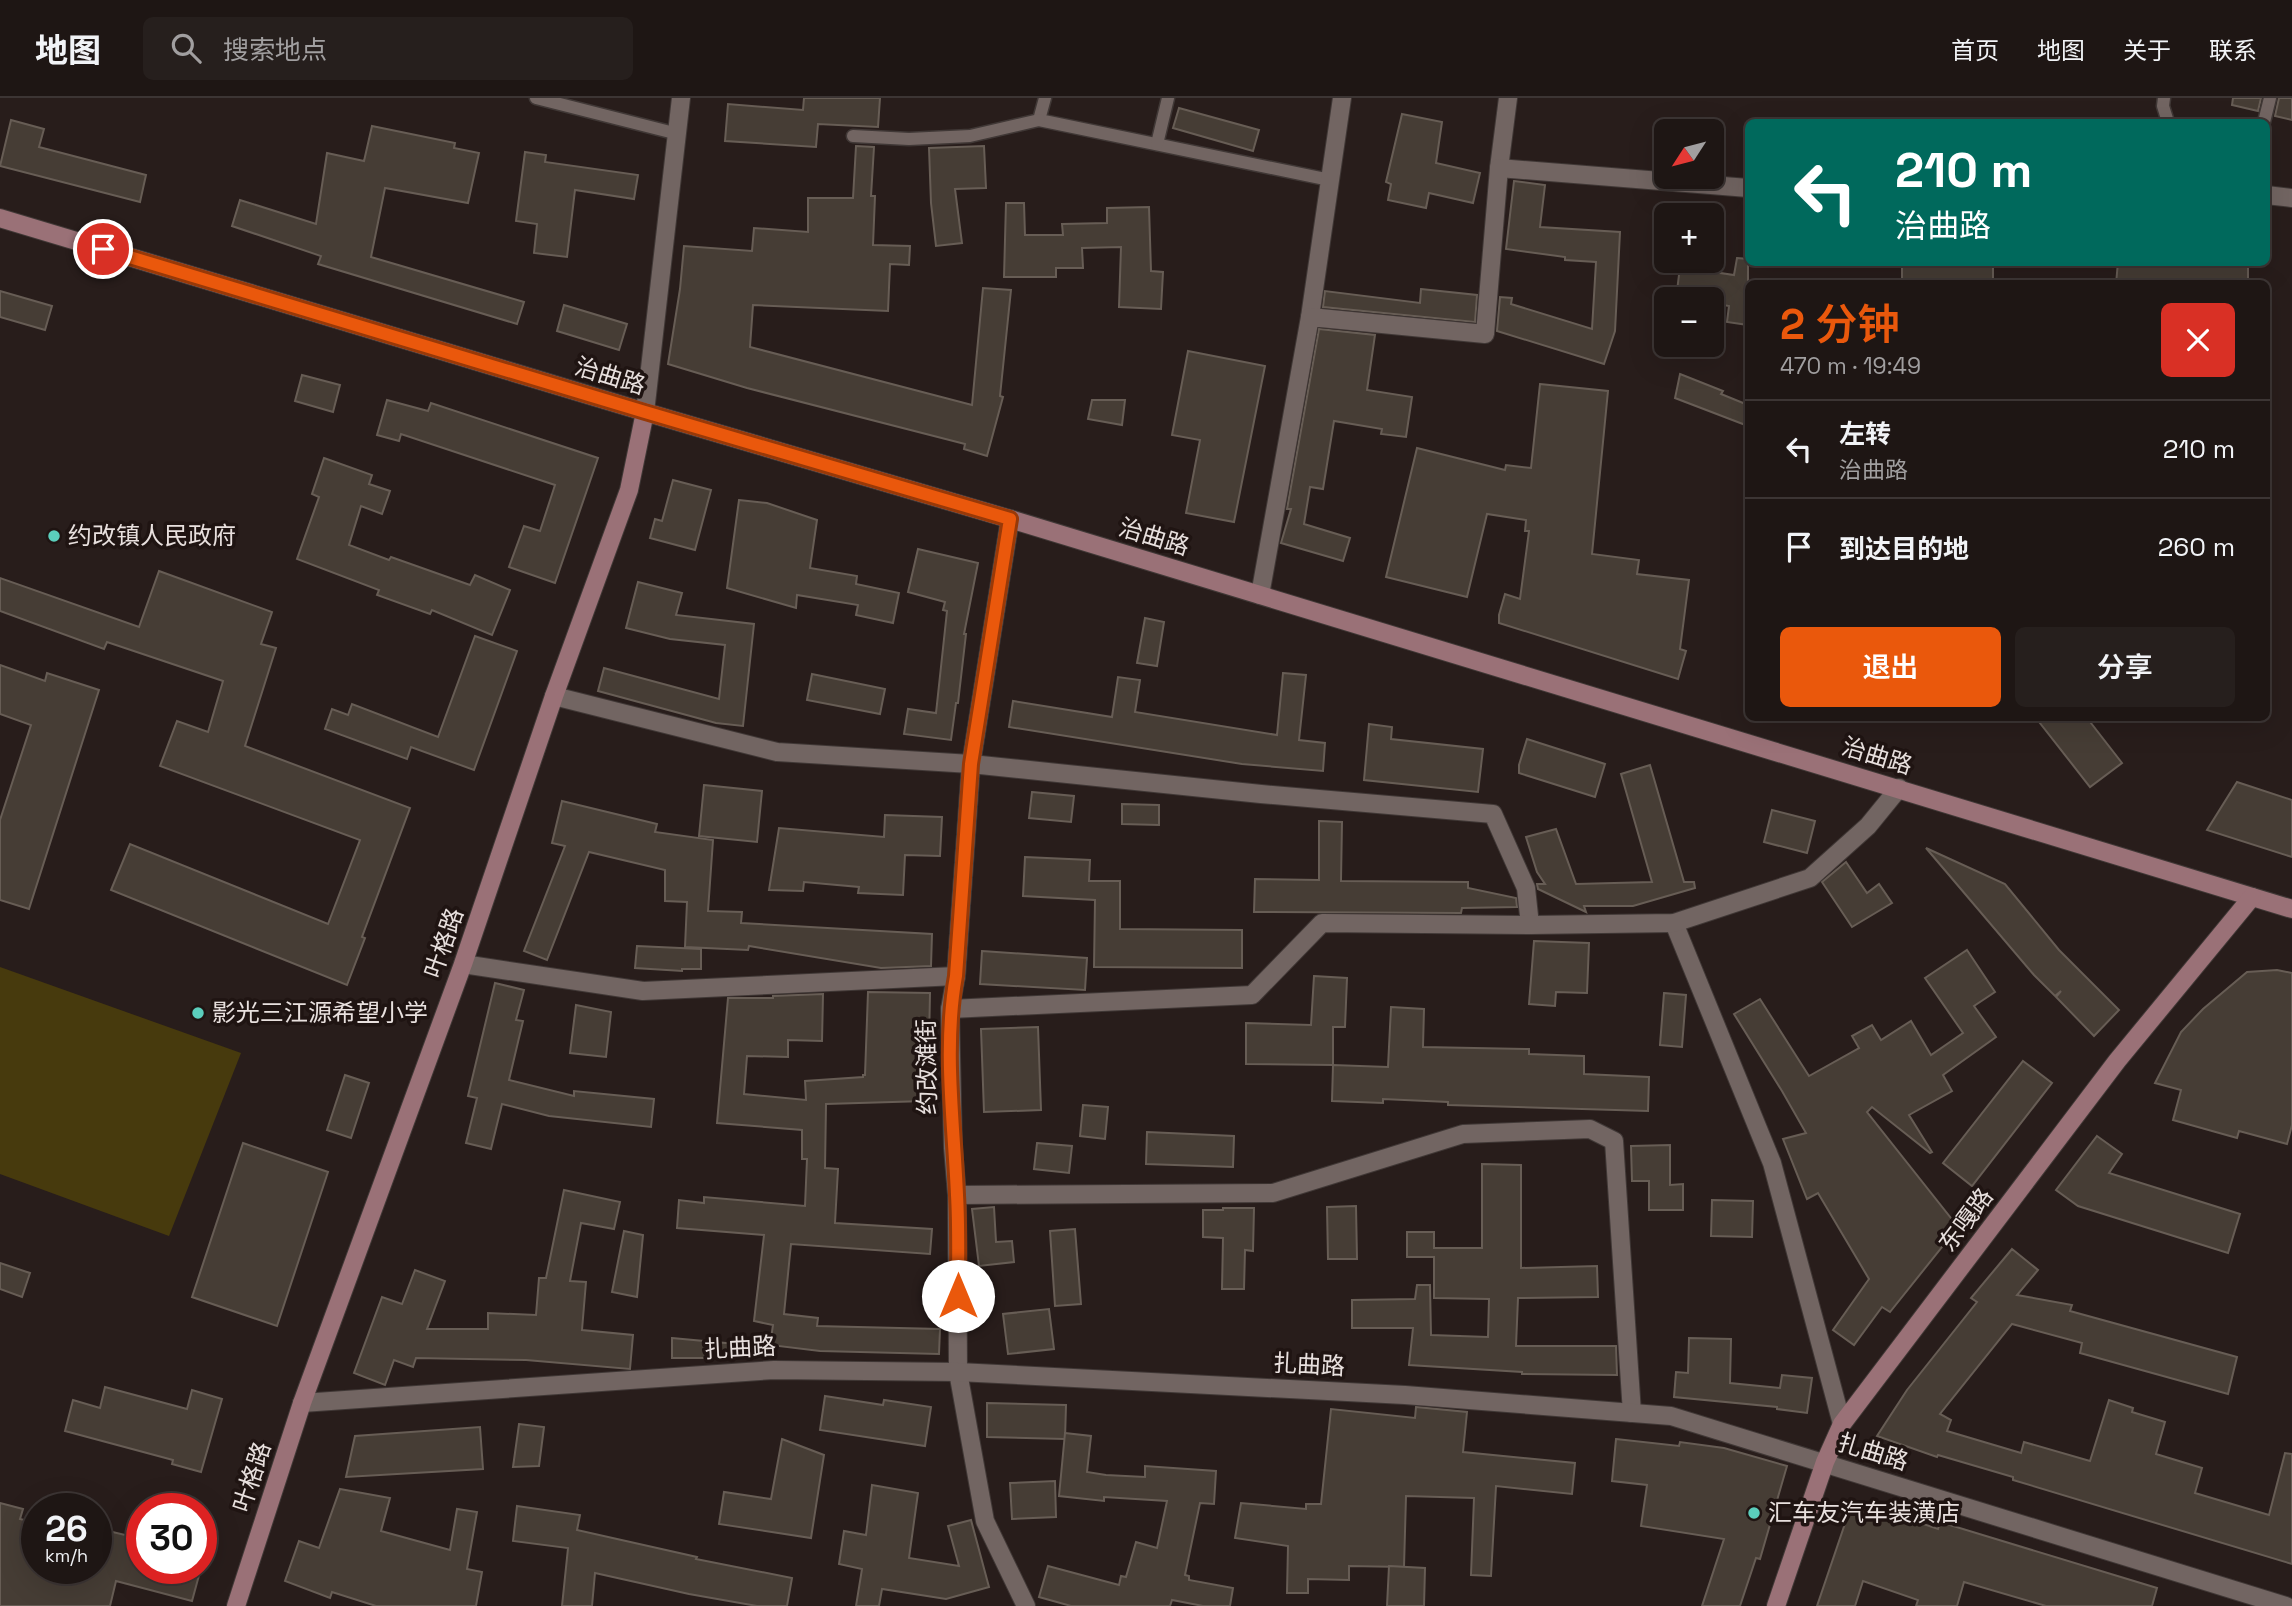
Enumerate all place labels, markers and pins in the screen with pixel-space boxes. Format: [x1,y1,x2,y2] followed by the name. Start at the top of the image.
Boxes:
[73,219,133,279] pin
[68,520,236,551] place label: 约改镇人民政府
[46,528,62,544] marker: 约改镇人民政府
[212,997,428,1028] place label: 影光三江源希望小学
[190,1005,206,1021] marker: 影光三江源希望小学
[1768,1497,1960,1528] place label: 汇车友汽车装潢店
[1746,1505,1762,1521] marker: 汇车友汽车装潢店

